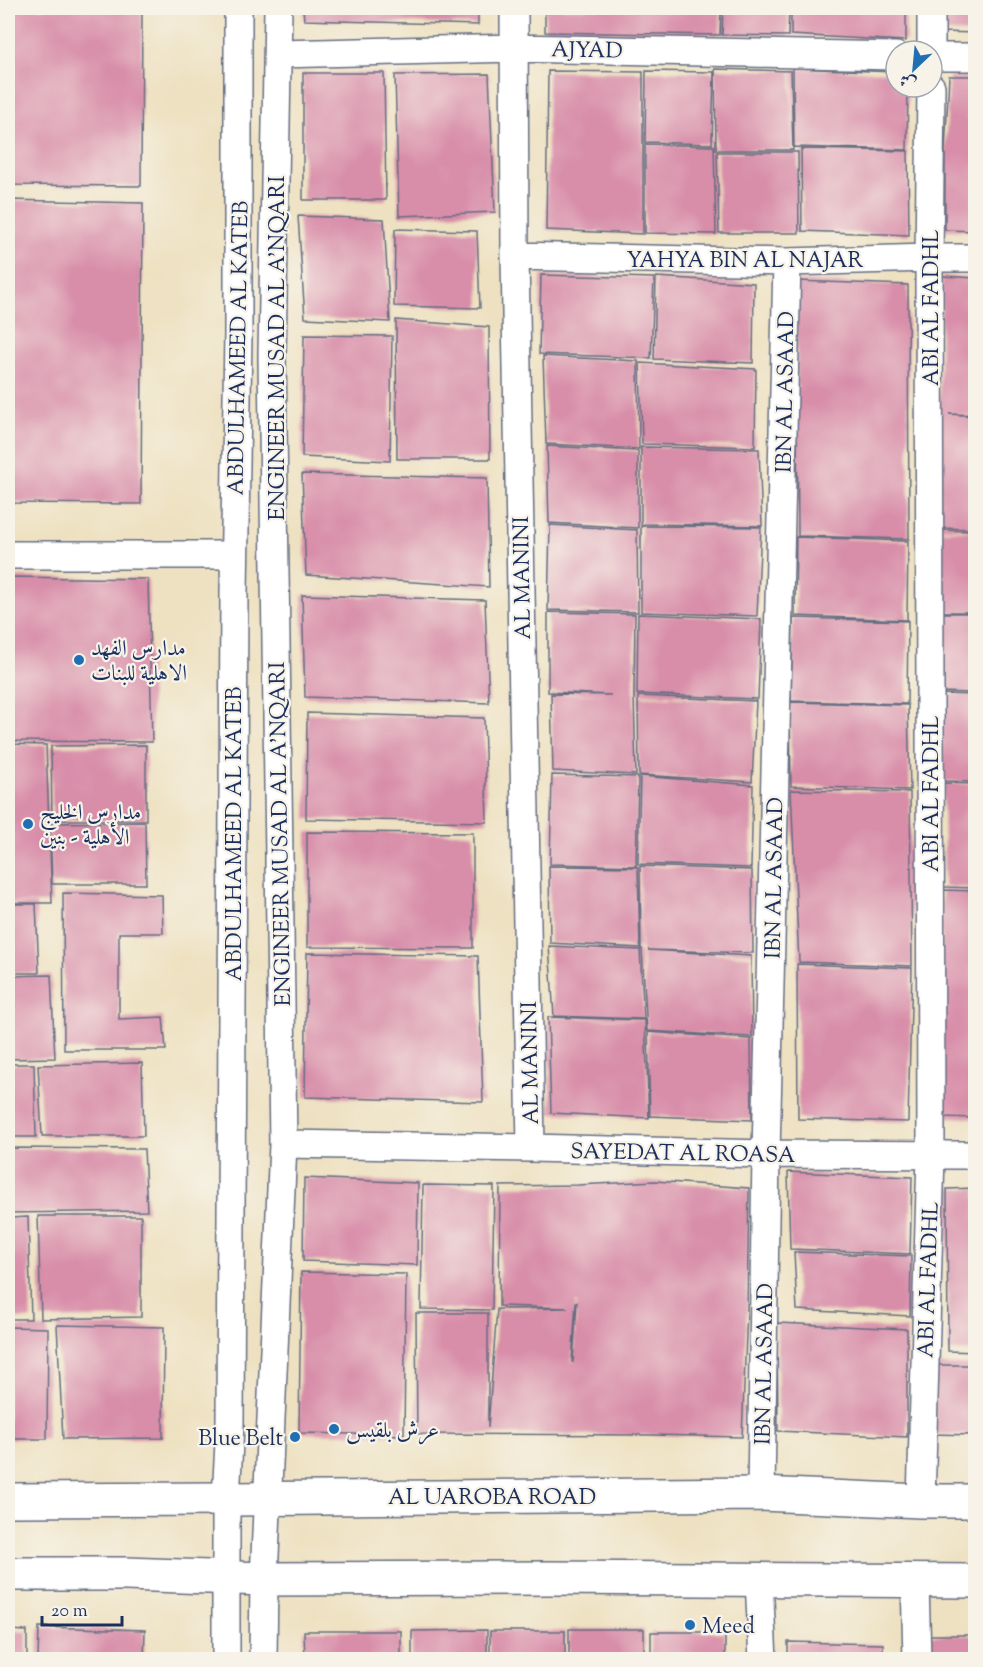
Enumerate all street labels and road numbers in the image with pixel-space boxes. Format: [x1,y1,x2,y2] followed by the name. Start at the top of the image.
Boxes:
[551,35,623,69] street label: AJYAD
[263,176,295,520] street label: ENGINEER MUSAD AL A'NQARI
[221,200,259,496] street label: ABDULHAMEED AL KATEB
[917,230,949,386] street label: ABI AL FADHL
[627,246,864,278] street label: YAHYA BIN AL NAJAR
[770,311,804,473] street label: IBN AL ASAAD
[507,516,541,640] street label: AL MANINI
[263,661,301,1007] street label: ENGINEER MUSAD AL A'NQARI
[220,686,252,981] street label: ABDULHAMEED AL KATEB
[917,716,949,872] street label: ABI AL FADHL
[759,797,793,959] street label: IBN AL ASAAD
[515,1001,549,1125] street label: AL MANINI
[570,1137,796,1173] street label: SAYEDAT AL ROASA
[911,1201,949,1359] street label: ABI AL FADHL
[749,1283,783,1445] street label: IBN AL ASAAD
[388,1483,596,1515] street label: AL UAROBA ROAD

